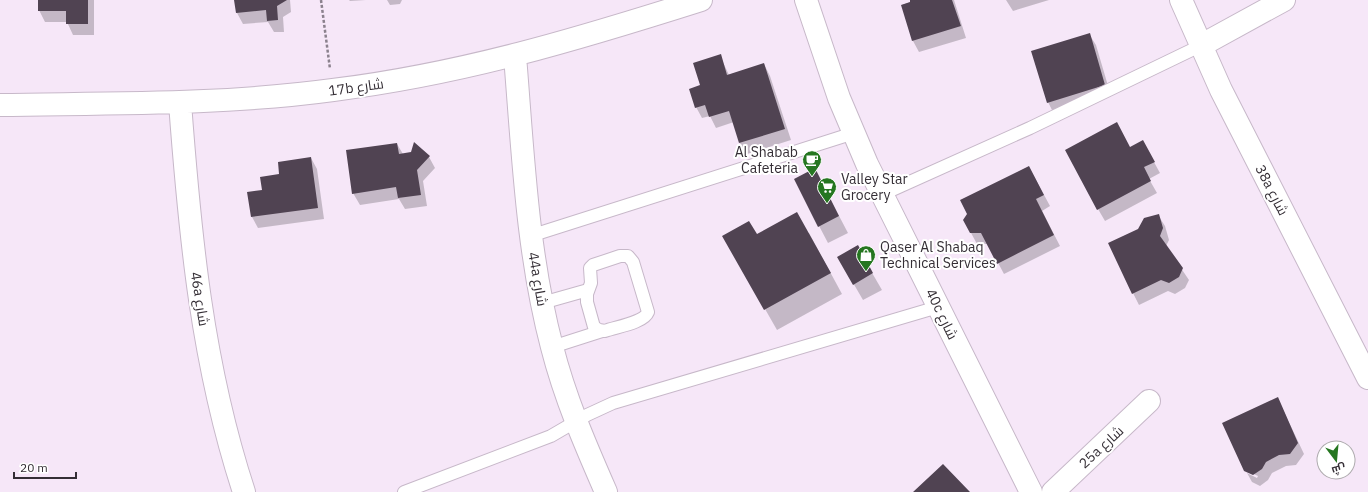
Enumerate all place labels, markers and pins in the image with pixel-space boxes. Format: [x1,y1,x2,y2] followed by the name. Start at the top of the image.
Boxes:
[735,143,799,177] place label: Al Shabab Cafeteria
[801,149,823,177] cafe icon: Al Shabab Cafeteria
[841,170,908,204] place label: Valley Star Grocery
[816,176,838,204] supermarket icon: Valley Star Grocery
[880,238,996,272] place label: Qaser Al Shabaq Technical Services
[855,244,877,272] shop icon: Qaser Al Shabaq Technical Services

